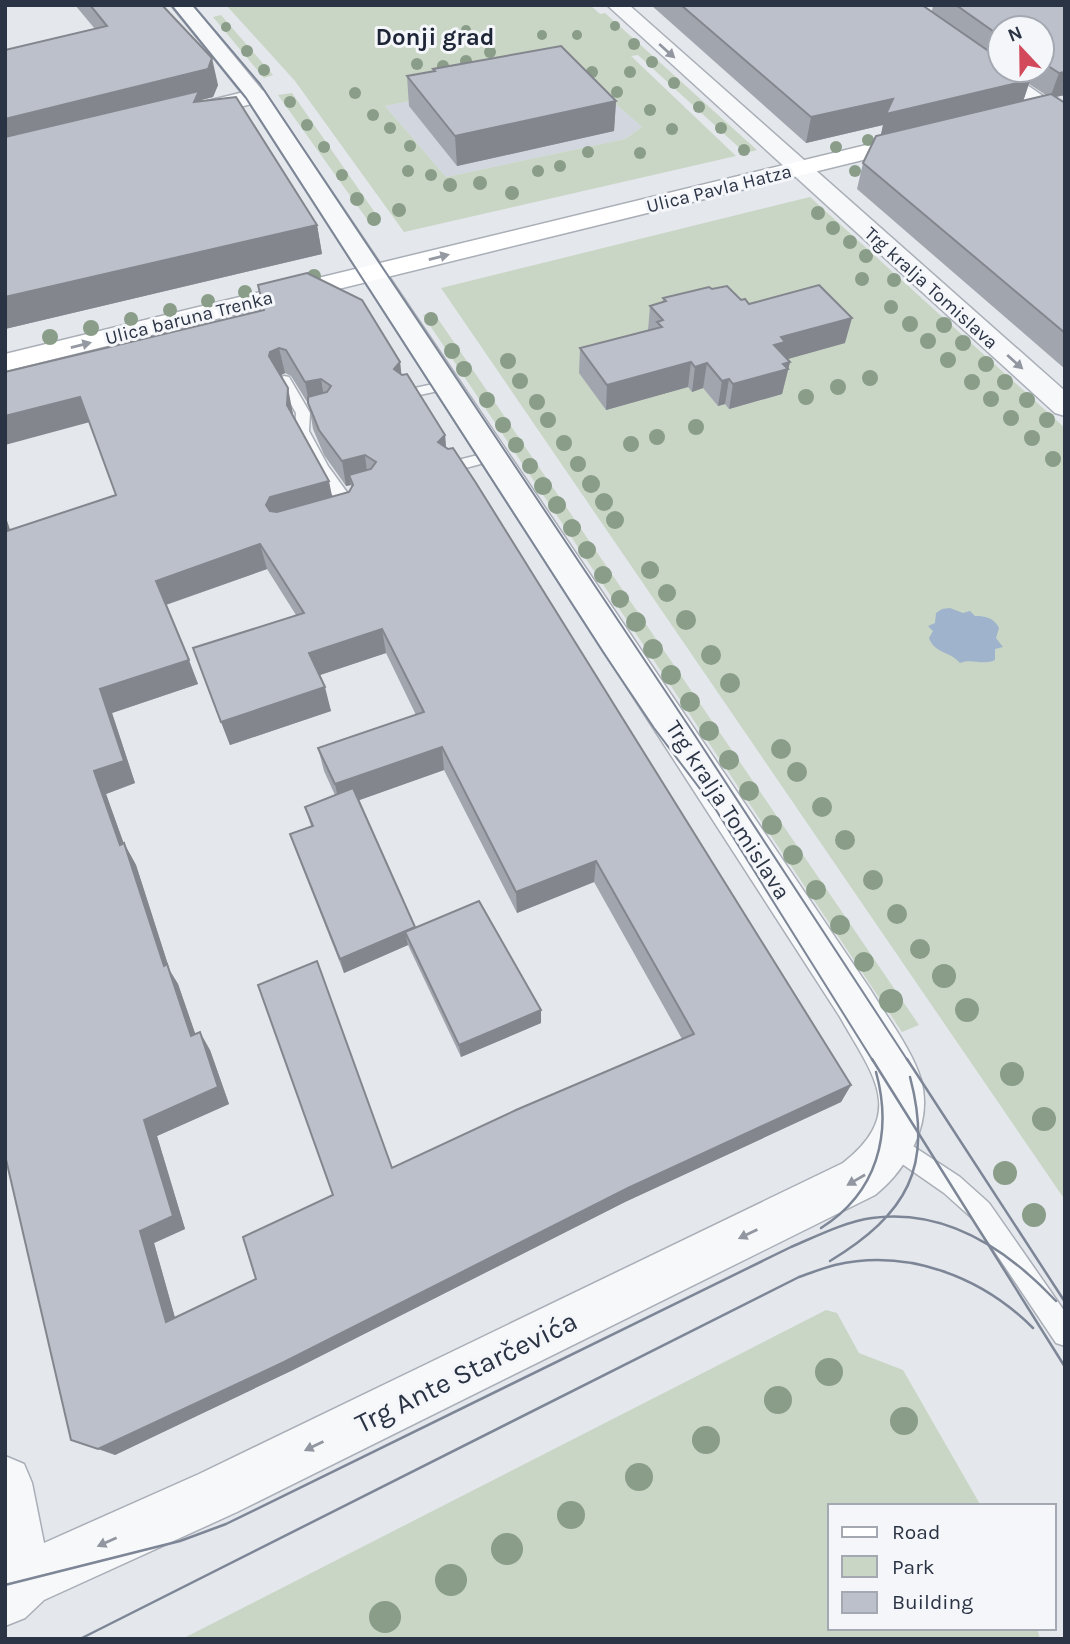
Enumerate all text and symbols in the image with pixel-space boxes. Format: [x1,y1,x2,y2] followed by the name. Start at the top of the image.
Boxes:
[986,14,1056,84] north arrow
[1005,21,1025,47] text: N
[375,23,495,51] district label: Donji grad
[658,43,676,59] one-way arrow
[644,160,794,218] street label: Ulica Pavla Hatza
[860,222,1002,354] street label: Trg kralja Tomislava
[429,251,451,262] one-way arrow
[103,287,275,349] street label: Ulica baruna Trenka
[70,339,92,350] one-way arrow
[1006,354,1024,370] one-way arrow
[660,715,796,905] street label: Trg kralja Tomislava
[847,1174,866,1186] one-way arrow
[738,1229,758,1240] one-way arrow
[350,1304,582,1440] street label: Trg Ante Starčevića
[304,1441,324,1452] one-way arrow
[828,1504,1056,1630] legend
[892,1520,940,1544] text: Road
[97,1537,118,1548] one-way arrow
[892,1555,935,1579] text: Park
[892,1590,973,1614] text: Building

